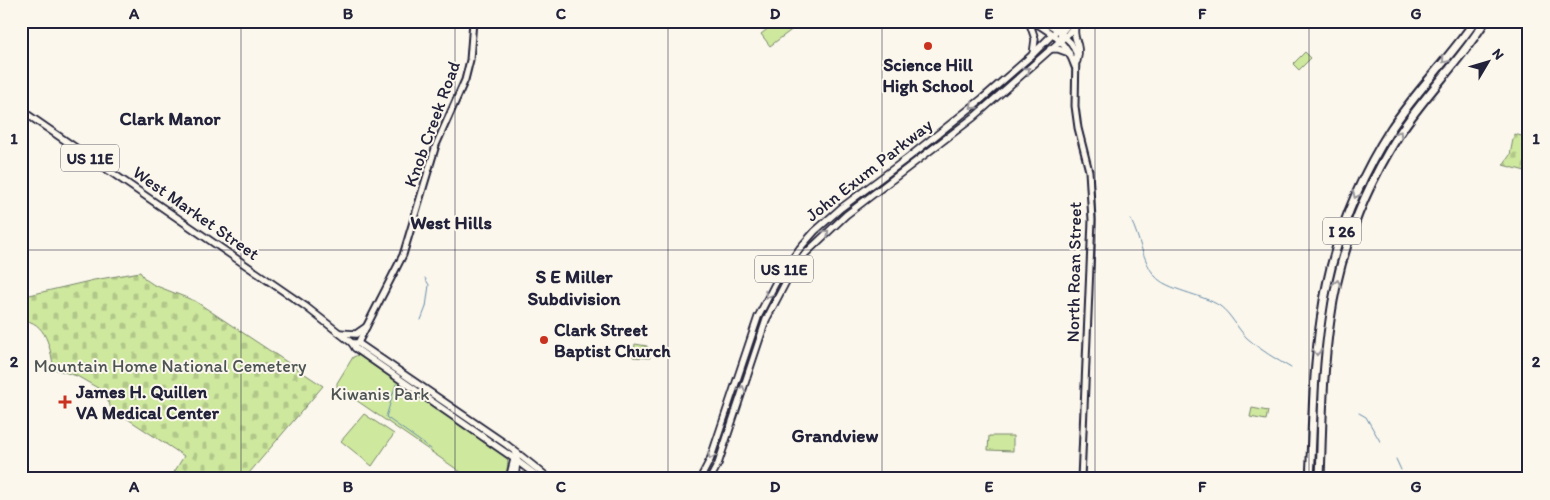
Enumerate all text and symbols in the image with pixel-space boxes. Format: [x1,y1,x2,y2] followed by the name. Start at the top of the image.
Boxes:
[128,4,140,23] text: A
[343,4,354,23] text: B
[556,4,567,23] text: C
[770,4,781,23] text: D
[985,4,994,23] text: E
[1198,4,1207,23] text: F
[1410,4,1422,23] text: G
[1462,38,1512,88] north arrow
[922,40,934,52] marker: Science Hill High School
[1488,45,1507,63] text: N
[882,54,975,97] place label: Science Hill High School
[1442,55,1451,64] one-way arrow
[399,58,465,190] street label: Knob Creek Road
[1021,67,1030,76] one-way arrow
[970,101,979,109] one-way arrow
[120,107,221,130] district label: Clark Manor
[801,113,937,226] street label: John Exum Parkway
[10,129,18,148] text: 1
[1532,129,1540,148] text: 1
[1393,131,1402,140] one-way arrow
[61,144,119,172] road number: US 11E
[129,161,264,265] street label: West Market Street
[1352,190,1362,199] one-way arrow
[1062,201,1086,343] street label: North Roan Street
[410,211,492,234] district label: West Hills
[1323,218,1361,245] road number: I 26
[820,230,829,239] one-way arrow
[755,255,813,282] road number: US 11E
[528,265,621,310] district label: S E Miller Subdivision
[1331,279,1341,288] one-way arrow
[765,290,775,299] one-way arrow
[554,319,671,362] place label: Clark Street Baptist Church
[538,334,550,346] marker: Clark Street Baptist Church
[1312,348,1323,356] one-way arrow
[10,352,19,371] text: 2
[1532,352,1541,371] text: 2
[34,355,307,377] park label: Mountain Home National Cemetery
[75,381,220,424] place label: James H. Quillen VA Medical Center
[331,383,429,405] park label: Kiwanis Park
[736,386,746,394] one-way arrow
[58,395,72,409] marker: James H. Quillen VA Medical Center
[792,424,878,447] district label: Grandview
[707,452,717,460] one-way arrow
[128,477,140,496] text: A
[343,477,354,496] text: B
[556,477,567,496] text: C
[770,477,781,496] text: D
[985,477,994,496] text: E
[1198,477,1207,496] text: F
[1410,477,1422,496] text: G

